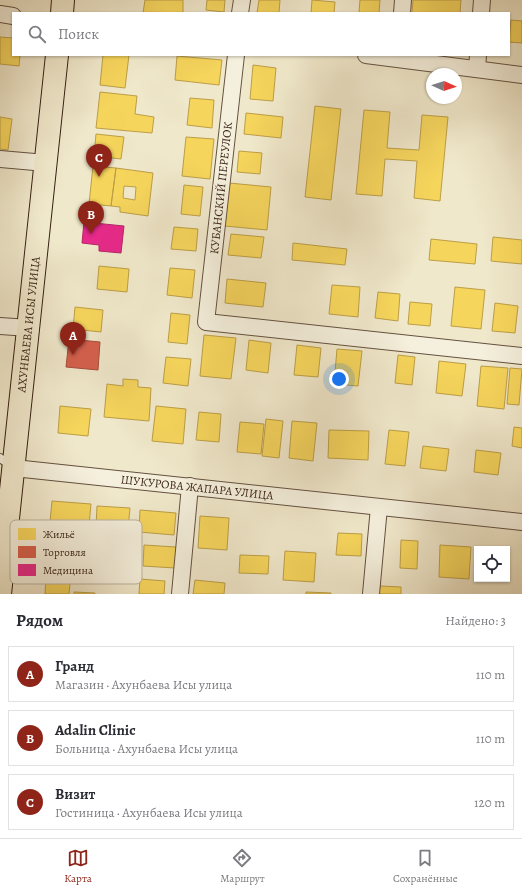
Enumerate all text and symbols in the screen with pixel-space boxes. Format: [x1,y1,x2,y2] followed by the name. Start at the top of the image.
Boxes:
[12,12,510,56] search box
[26,23,48,45] icon: search
[58,24,99,44] text: Поиск
[426,68,462,104] north arrow
[206,121,236,255] street label: КУБАНСКИЙ ПЕРЕУЛОК
[86,144,112,177] pin: C
[78,201,104,234] pin: B
[13,255,44,394] street label: АХУНБАЕВА ИСЫ УЛИЦА
[60,322,86,355] pin: A
[329,369,349,389] your location
[120,471,275,504] street label: ШУКУРОВА ЖАПАРА УЛИЦА
[10,520,142,584] legend
[43,527,75,542] text: Жильё
[43,545,86,560] text: Торговля
[474,546,510,582] map controls
[474,546,510,582] button: locate
[43,563,94,578] text: Медицина
[16,609,63,632] text: Рядом
[445,612,506,629] text: Найдено: 3
[55,656,94,676] text: Гранд
[26,666,34,683] text: A
[476,666,505,683] text: 110 m
[55,676,232,693] text: Магазин · Ахунбаева Исы улица
[55,720,136,740] text: Adalin Clinic
[26,730,34,747] text: B
[476,730,505,747] text: 110 m
[55,740,238,757] text: Больница · Ахунбаева Исы улица
[55,784,95,804] text: Визит
[26,794,34,811] text: C
[474,794,505,811] text: 120 m
[55,804,243,821] text: Гостиница · Ахунбаева Исы улица
[64,847,92,886] tab: Карта
[220,847,265,886] tab: Маршрут
[393,847,458,886] tab: Сохранённые

